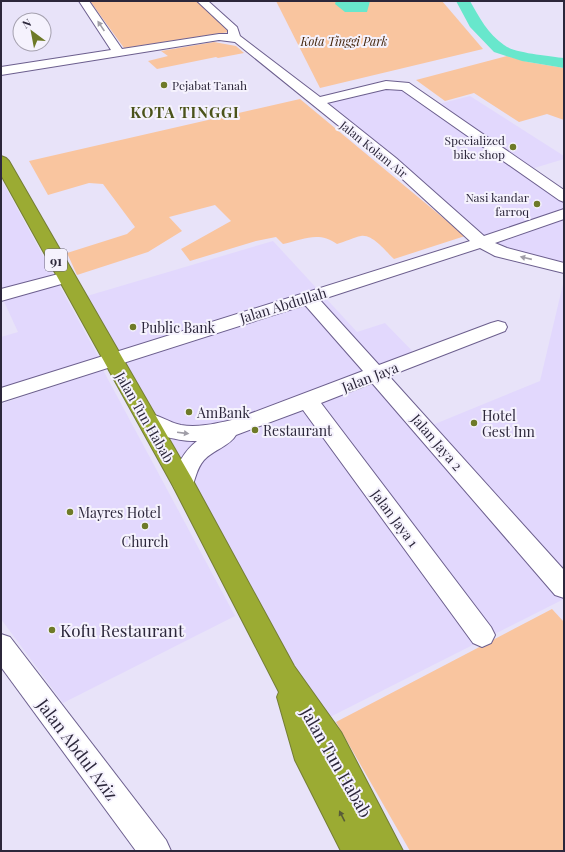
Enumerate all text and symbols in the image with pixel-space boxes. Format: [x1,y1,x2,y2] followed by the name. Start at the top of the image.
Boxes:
[12,12,52,52] north arrow
[19,15,34,32] text: N
[97,21,105,32] one-way arrow
[300,33,387,49] park label: Kota Tinggi Park
[172,77,247,93] place label: Pejabat Tanah
[159,80,169,90] marker: Pejabat Tanah
[130,102,240,122] district label: KOTA TINGGI
[336,116,412,182] street label: Jalan Kolam Air
[444,132,505,162] place label: Specialized bike shop
[508,142,518,152] marker: Specialized bike shop
[465,189,530,219] place label: Nasi kandar farroq
[532,199,542,209] marker: Nasi kandar farroq
[45,249,67,271] road number: 91
[520,255,532,261] one-way arrow
[236,283,329,327] street label: Jalan Abdullah
[141,318,216,337] place label: Public Bank
[128,322,138,332] marker: Public Bank
[338,358,401,397] street label: Jalan Jaya
[111,367,179,466] street label: Jalan Tun Habab
[196,403,250,422] place label: AmBank
[482,406,535,441] place label: Hotel Gest Inn
[184,407,194,417] marker: AmBank
[406,409,467,475] street label: Jalan Jaya 2
[469,418,479,428] marker: Hotel Gest Inn
[263,421,333,440] place label: Restaurant
[250,425,260,435] marker: Restaurant
[177,430,189,436] one-way arrow
[366,484,423,551] street label: Jalan Jaya 1
[78,503,161,522] place label: Mayres Hotel
[65,507,75,517] marker: Mayres Hotel
[140,521,150,531] marker: Church
[122,532,169,551] place label: Church
[60,619,185,641] place label: Kofu Restaurant
[47,625,57,635] marker: Kofu Restaurant
[32,693,123,804] street label: Jalan Abdul Aziz
[296,702,377,821] street label: Jalan Tun Habab
[338,811,345,822] one-way arrow

